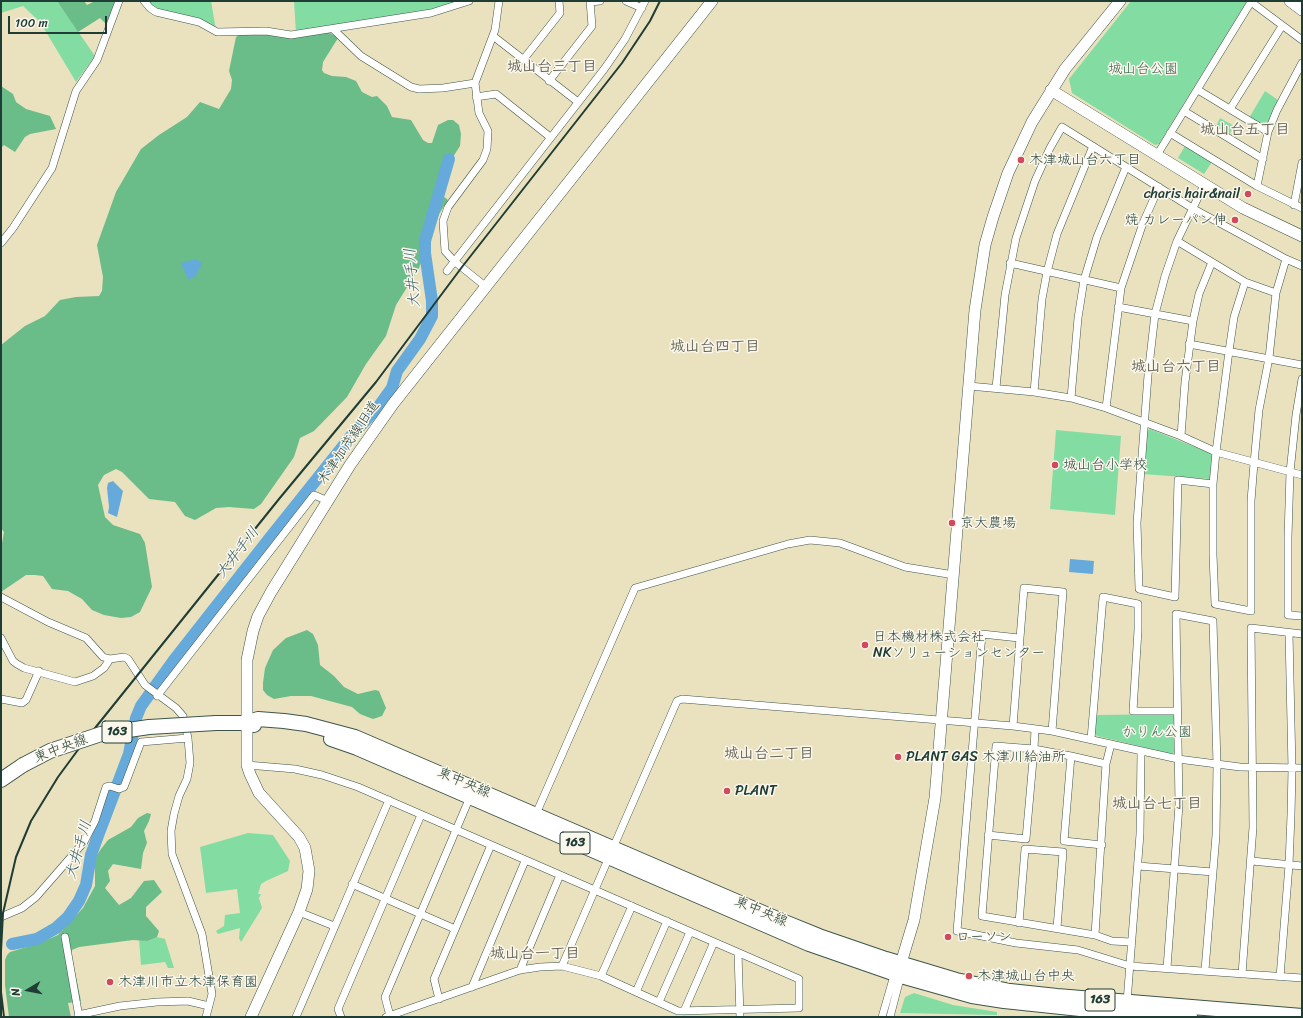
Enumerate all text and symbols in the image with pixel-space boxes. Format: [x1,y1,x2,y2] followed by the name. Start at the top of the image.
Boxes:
[10,8,109,34] scale bar
[15,12,48,34] text: 100 m
[507,58,597,76] district label: 城山台三丁目
[1108,61,1178,77] park label: 城山台公園
[1200,121,1290,139] district label: 城山台五丁目
[1029,152,1141,168] place label: 木津城山台六丁目
[1016,155,1026,165] marker: 木津城山台六丁目
[1144,186,1240,202] place label: charis hair&nail
[1243,189,1253,199] marker: charis hair&nail
[1125,212,1227,228] place label: 焼 カレーパン伸
[1230,215,1240,225] marker: 焼 カレーパン伸
[401,247,425,309] water label: 大井手川
[670,338,760,356] district label: 城山台四丁目
[1131,358,1221,376] district label: 城山台六丁目
[315,398,383,488] street label: 木津加茂線旧道
[1063,457,1147,473] place label: 城山台小学校
[1050,460,1060,470] marker: 城山台小学校
[960,515,1016,531] place label: 京大農場
[947,518,957,528] marker: 京大農場
[212,524,264,582] water label: 大井手川
[873,629,1045,662] place label: 日本機材株式会社 NKソリューションセンター
[860,640,870,650] marker: 日本機材株式会社 NKソリューションセンター
[102,721,132,743] road number: 163
[1122,724,1192,740] park label: かりん公園
[32,731,90,767] street label: 東中央線
[724,745,814,763] district label: 城山台二丁目
[906,749,1066,765] place label: PLANT GAS 木津川給油所
[893,752,903,762] marker: PLANT GAS 木津川給油所
[435,764,493,802] street label: 東中央線
[735,783,777,799] place label: PLANT
[722,786,732,796] marker: PLANT
[1112,795,1202,813] district label: 城山台七丁目
[62,819,96,881] water label: 大井手川
[560,832,590,854] road number: 163
[732,893,790,931] street label: 東中央線
[956,929,1012,945] place label: ローソン
[943,932,953,942] marker: ローソン
[490,945,580,963] district label: 城山台一丁目
[977,968,1075,984] place label: 木津城山台中央
[8,970,48,1010] north arrow
[964,971,974,981] marker: 木津城山台中央
[118,974,258,990] place label: 木津川市立木津保育園
[105,977,115,987] marker: 木津川市立木津保育園
[6,987,26,998] text: N
[1085,989,1115,1011] road number: 163

